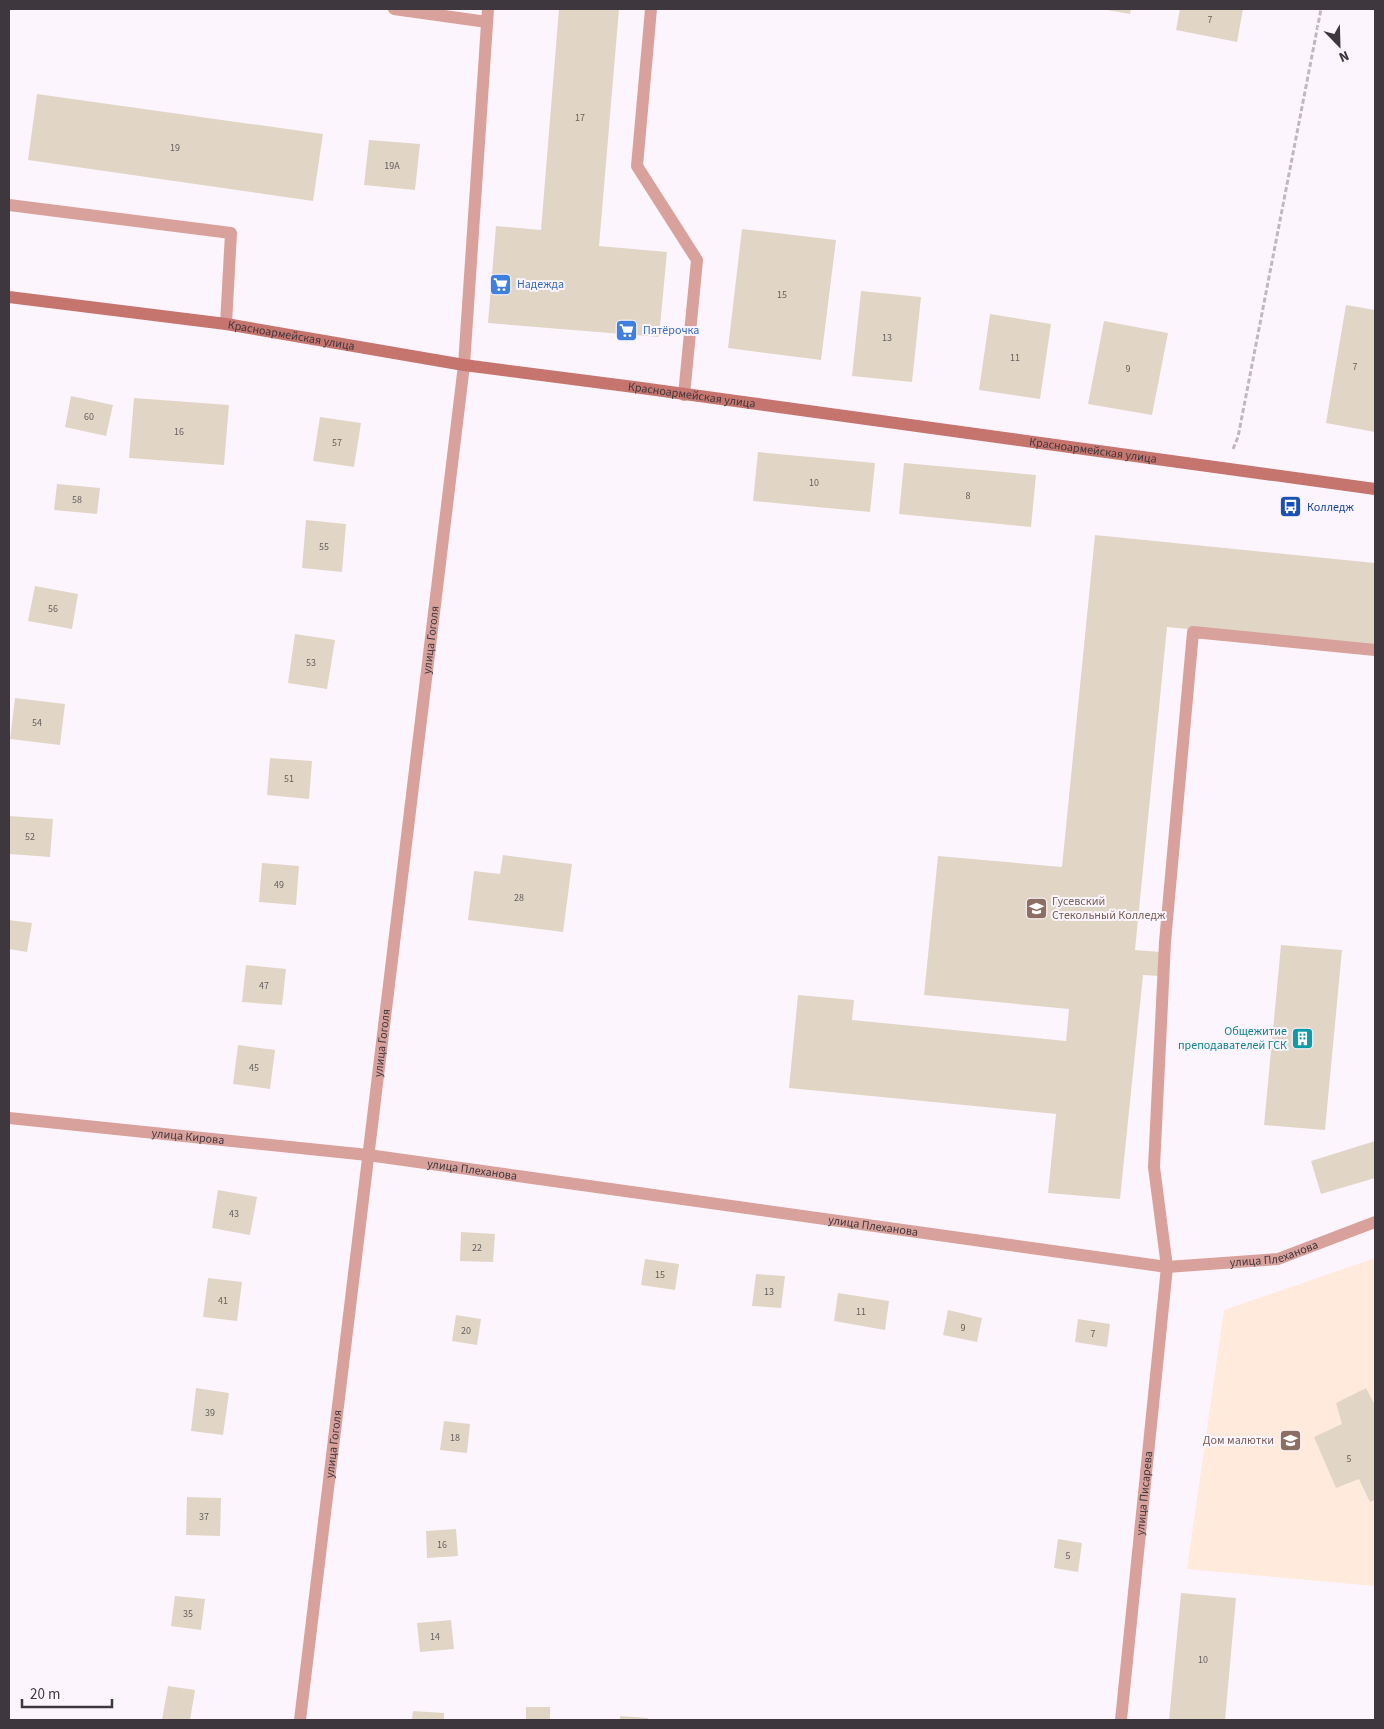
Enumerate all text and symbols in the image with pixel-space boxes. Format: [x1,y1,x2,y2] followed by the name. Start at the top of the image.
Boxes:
[1208,13,1213,27] house number: 7
[1314,20,1364,70] north arrow
[1335,45,1352,67] text: N
[575,111,585,125] house number: 17
[170,141,180,155] house number: 19
[384,159,400,173] house number: 19А
[489,272,513,296] supermarket icon: Надежда
[517,276,564,293] place label: Надежда
[777,288,787,302] house number: 15
[226,316,356,355] street label: Красноармейская улица
[615,318,639,342] supermarket icon: Пятёрочка
[643,322,699,339] place label: Пятёрочка
[882,331,892,345] house number: 13
[1010,351,1020,365] house number: 11
[1353,360,1358,374] house number: 7
[1126,362,1131,376] house number: 9
[627,378,757,413] street label: Красноармейская улица
[84,410,94,424] house number: 60
[174,425,184,439] house number: 16
[1028,433,1158,468] street label: Красноармейская улица
[332,436,342,450] house number: 57
[809,476,819,490] house number: 10
[966,489,971,503] house number: 8
[72,493,82,507] house number: 58
[1279,495,1303,519] bus stop icon: Колледж
[1307,499,1355,516] place label: Колледж
[319,540,329,554] house number: 55
[48,602,58,616] house number: 56
[419,605,444,675] street label: улица Гоголя
[306,656,316,670] house number: 53
[32,716,42,730] house number: 54
[284,772,294,786] house number: 51
[25,830,35,844] house number: 52
[274,878,284,892] house number: 49
[514,891,524,905] house number: 28
[1052,893,1166,924] place label: Гусевский Стекольный Колледж
[1024,896,1048,920] school or university icon: Гусевский Стекольный Колледж
[259,979,269,993] house number: 47
[370,1008,395,1078] street label: улица Гоголя
[1178,1023,1287,1054] place label: Общежитие преподавателей ГСК
[1291,1026,1315,1050] building icon: Общежитие преподавателей ГСК
[249,1061,259,1075] house number: 45
[151,1125,225,1149] street label: улица Кирова
[426,1155,518,1185] street label: улица Плеханова
[229,1207,239,1221] house number: 43
[827,1212,919,1241] street label: улица Плеханова
[1229,1236,1321,1271] street label: улица Плеханова
[472,1241,482,1255] house number: 22
[655,1268,665,1282] house number: 15
[764,1285,774,1299] house number: 13
[218,1294,228,1308] house number: 41
[856,1305,866,1319] house number: 11
[961,1321,966,1335] house number: 9
[461,1324,471,1338] house number: 20
[1091,1327,1096,1341] house number: 7
[205,1406,215,1420] house number: 39
[321,1409,346,1479] street label: улица Гоголя
[1278,1428,1302,1452] school or university icon: Дом малютки
[450,1431,460,1445] house number: 18
[1203,1432,1274,1449] place label: Дом малютки
[1132,1450,1157,1536] street label: улица Писарева
[1347,1452,1352,1466] house number: 5
[199,1510,209,1524] house number: 37
[437,1538,447,1552] house number: 16
[1066,1549,1071,1563] house number: 5
[183,1607,193,1621] house number: 35
[430,1630,440,1644] house number: 14
[1198,1653,1208,1667] house number: 10
[22,1676,112,1708] scale bar
[30,1684,60,1705] text: 20 m

